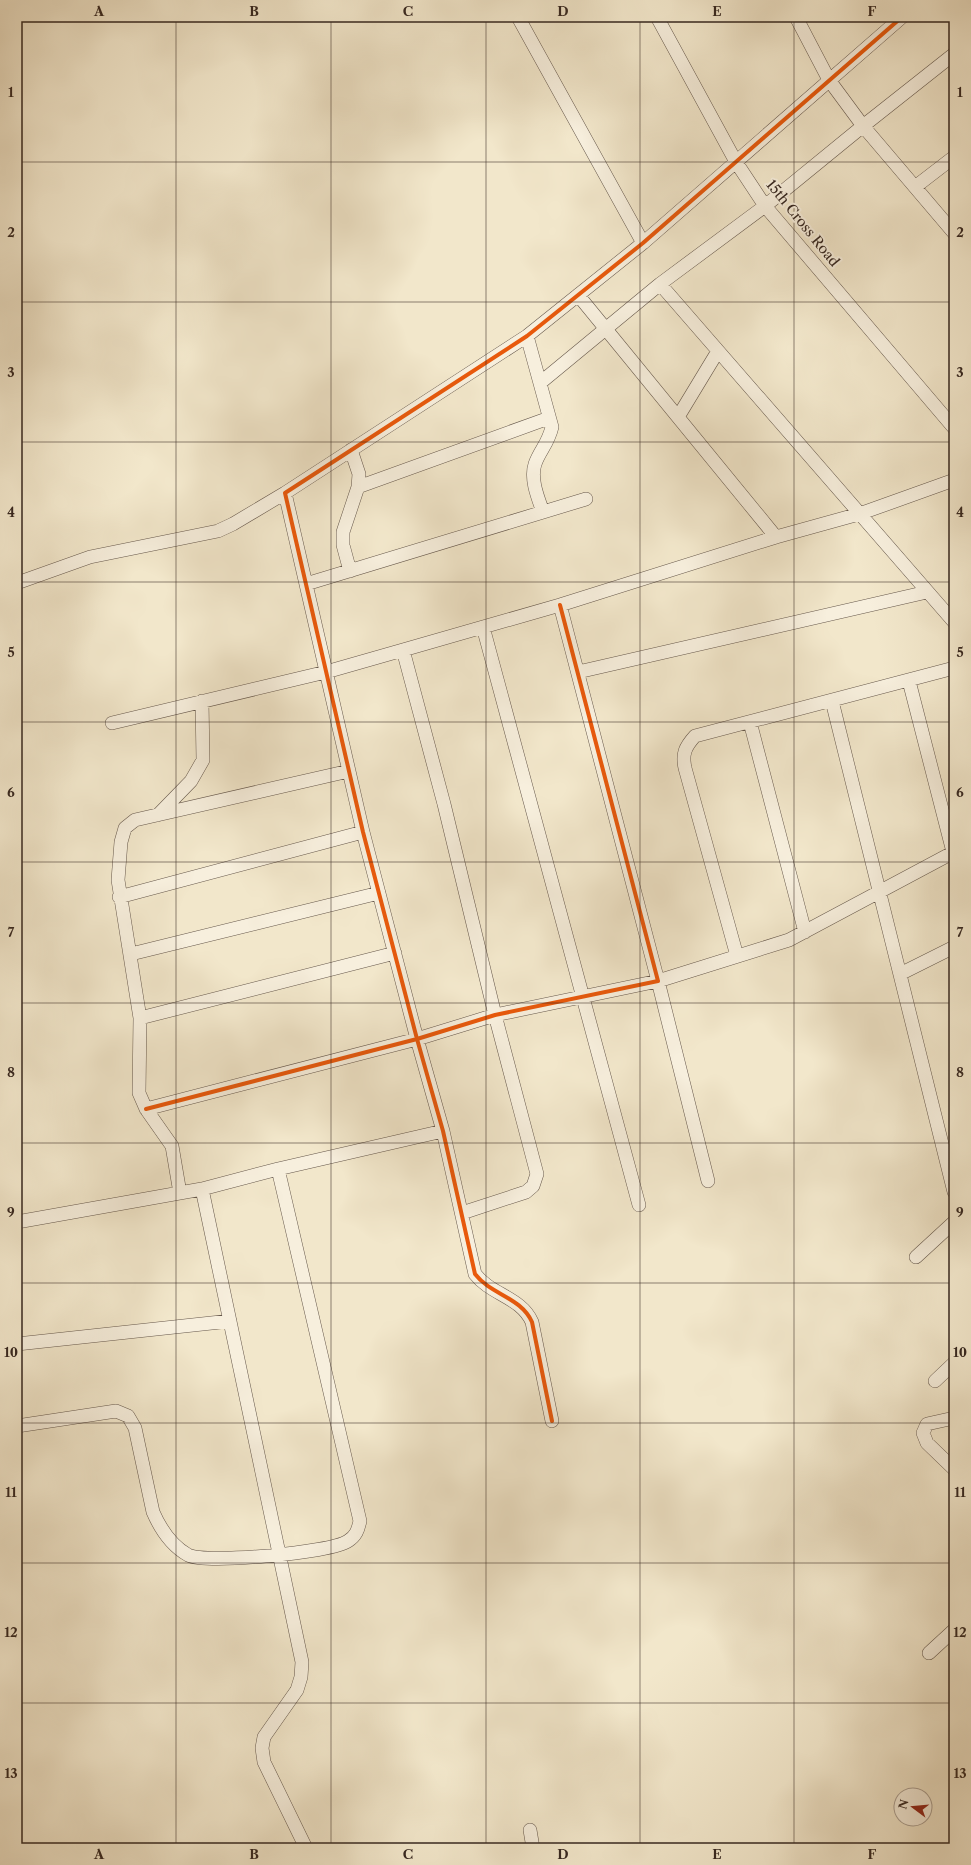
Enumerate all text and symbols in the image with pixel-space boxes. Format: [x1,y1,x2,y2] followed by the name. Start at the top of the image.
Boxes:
[93,3,105,19] text: A
[249,3,259,19] text: B
[403,3,413,19] text: C
[557,3,569,19] text: D
[712,3,722,19] text: E
[868,3,877,19] text: F
[8,84,14,100] text: 1
[957,84,963,100] text: 1
[762,176,844,270] street label: 15th Cross Road
[7,224,15,240] text: 2
[956,224,964,240] text: 2
[7,364,15,380] text: 3
[956,364,964,380] text: 3
[7,504,15,520] text: 4
[956,504,964,520] text: 4
[7,644,15,660] text: 5
[956,644,964,660] text: 5
[7,784,15,800] text: 6
[956,784,964,800] text: 6
[8,924,15,940] text: 7
[957,924,964,940] text: 7
[7,1064,15,1080] text: 8
[956,1064,964,1080] text: 8
[7,1204,15,1220] text: 9
[956,1204,964,1220] text: 9
[4,1344,18,1360] text: 10
[953,1344,967,1360] text: 10
[5,1484,17,1500] text: 11
[954,1484,966,1500] text: 11
[4,1624,18,1640] text: 12
[953,1624,967,1640] text: 12
[4,1765,18,1781] text: 13
[953,1765,967,1781] text: 13
[893,1787,933,1827] north arrow
[895,1797,912,1811] text: N
[93,1846,105,1862] text: A
[249,1846,259,1862] text: B
[403,1846,413,1862] text: C
[557,1846,569,1862] text: D
[712,1846,722,1862] text: E
[868,1846,877,1862] text: F

